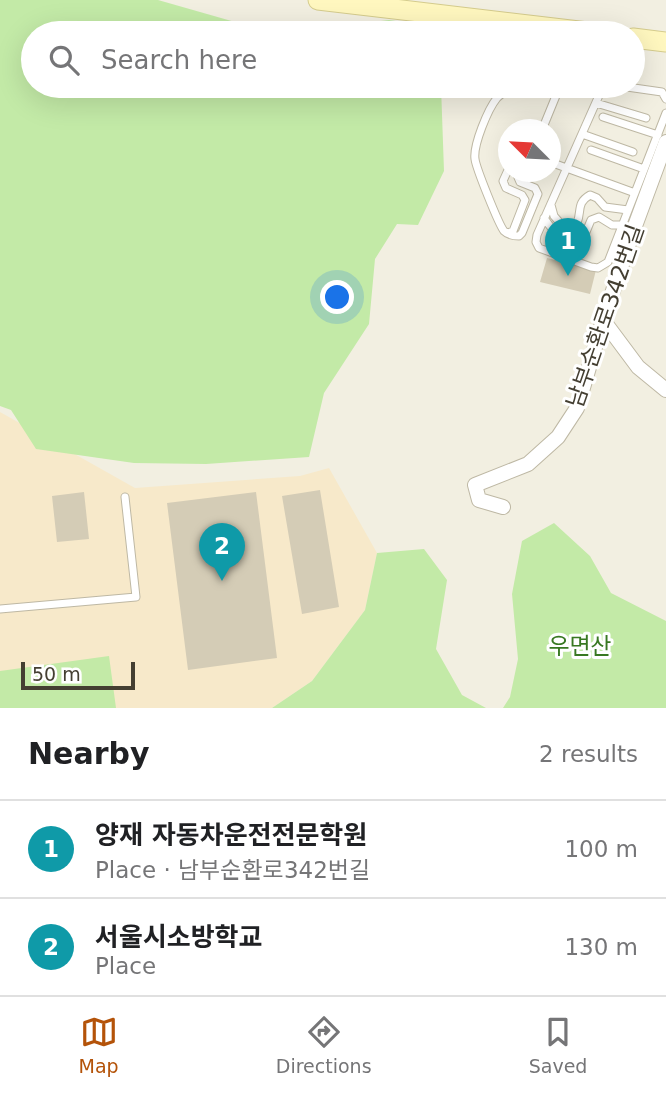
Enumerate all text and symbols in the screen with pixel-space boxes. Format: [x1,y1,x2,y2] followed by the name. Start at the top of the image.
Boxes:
[21,21,645,98] search box
[45,41,83,79] icon: search
[101,45,257,75] text: Search here
[498,119,561,182] north arrow
[545,218,591,276] pin: 1
[561,221,649,411] street label: 남부순환로342번길
[320,280,354,314] your location
[199,523,245,581] pin: 2
[548,633,612,659] park label: 우면산
[21,659,135,691] scale bar
[32,663,81,685] text: 50 m
[28,736,150,771] text: Nearby
[539,741,638,767] text: 2 results
[95,820,367,850] text: 양재 자동차운전전문학원
[43,836,59,862] text: 1
[564,836,638,862] text: 100 m
[95,857,370,883] text: Place · 남부순환로342번길
[95,922,262,952] text: 서울시소방학교
[43,934,59,960] text: 2
[564,934,638,960] text: 130 m
[95,953,156,979] text: Place
[79,1013,119,1077] tab: Map
[276,1013,372,1077] tab: Directions
[529,1013,587,1077] tab: Saved

